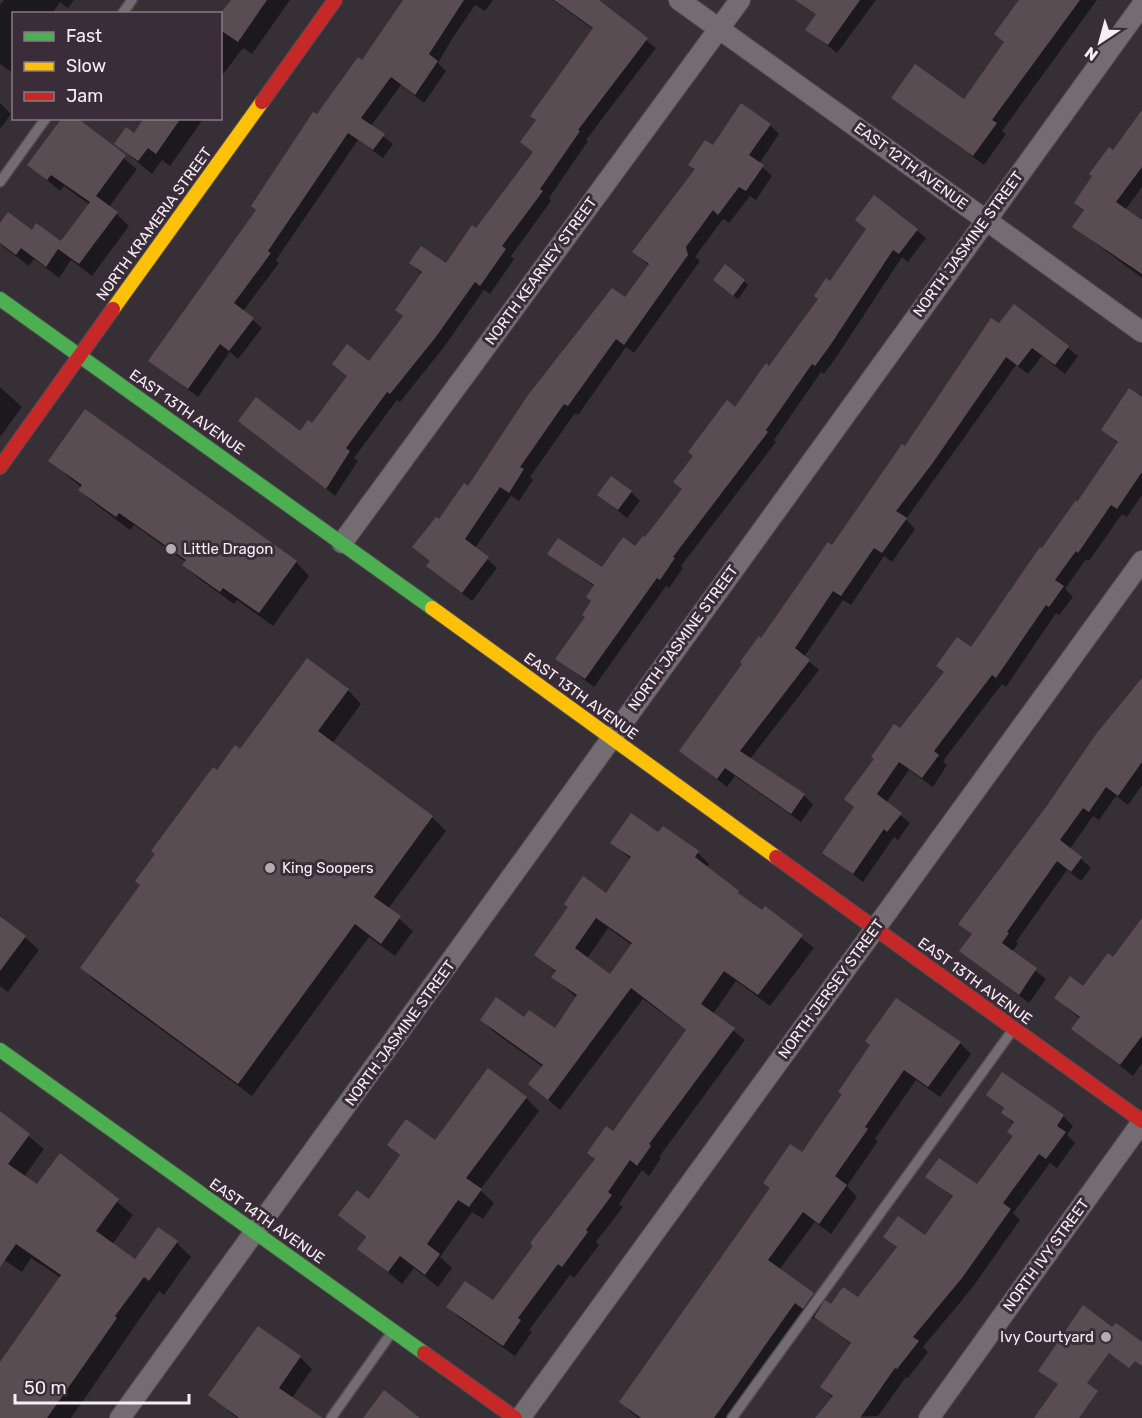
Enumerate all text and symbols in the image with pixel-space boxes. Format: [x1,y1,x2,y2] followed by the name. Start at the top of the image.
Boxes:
[12,12,222,120] legend
[1070,12,1130,72] north arrow
[66,25,102,47] text: Fast
[1081,43,1102,65] text: N
[66,55,106,77] text: Slow
[66,85,103,107] text: Jam
[851,119,971,213] street label: EAST 12TH AVENUE
[92,144,216,304] street label: NORTH KRAMERIA STREET
[909,167,1027,320] street label: NORTH JASMINE STREET
[481,193,601,348] street label: NORTH KEARNEY STREET
[126,365,248,459] street label: EAST 13TH AVENUE
[183,540,273,558] place label: Little Dragon
[164,542,178,556] marker: Little Dragon
[624,561,742,714] street label: NORTH JASMINE STREET
[520,649,642,743] street label: EAST 13TH AVENUE
[282,859,374,877] place label: King Soopers
[263,861,277,875] marker: King Soopers
[774,916,888,1062] street label: NORTH JERSEY STREET
[914,934,1036,1028] street label: EAST 13TH AVENUE
[341,956,459,1109] street label: NORTH JASMINE STREET
[206,1174,328,1268] street label: EAST 14TH AVENUE
[999,1195,1093,1315] street label: NORTH IVY STREET
[1000,1328,1094,1346] place label: Ivy Courtyard
[1099,1330,1113,1344] marker: Ivy Courtyard
[15,1367,189,1405] scale bar
[24,1377,67,1399] text: 50 m

